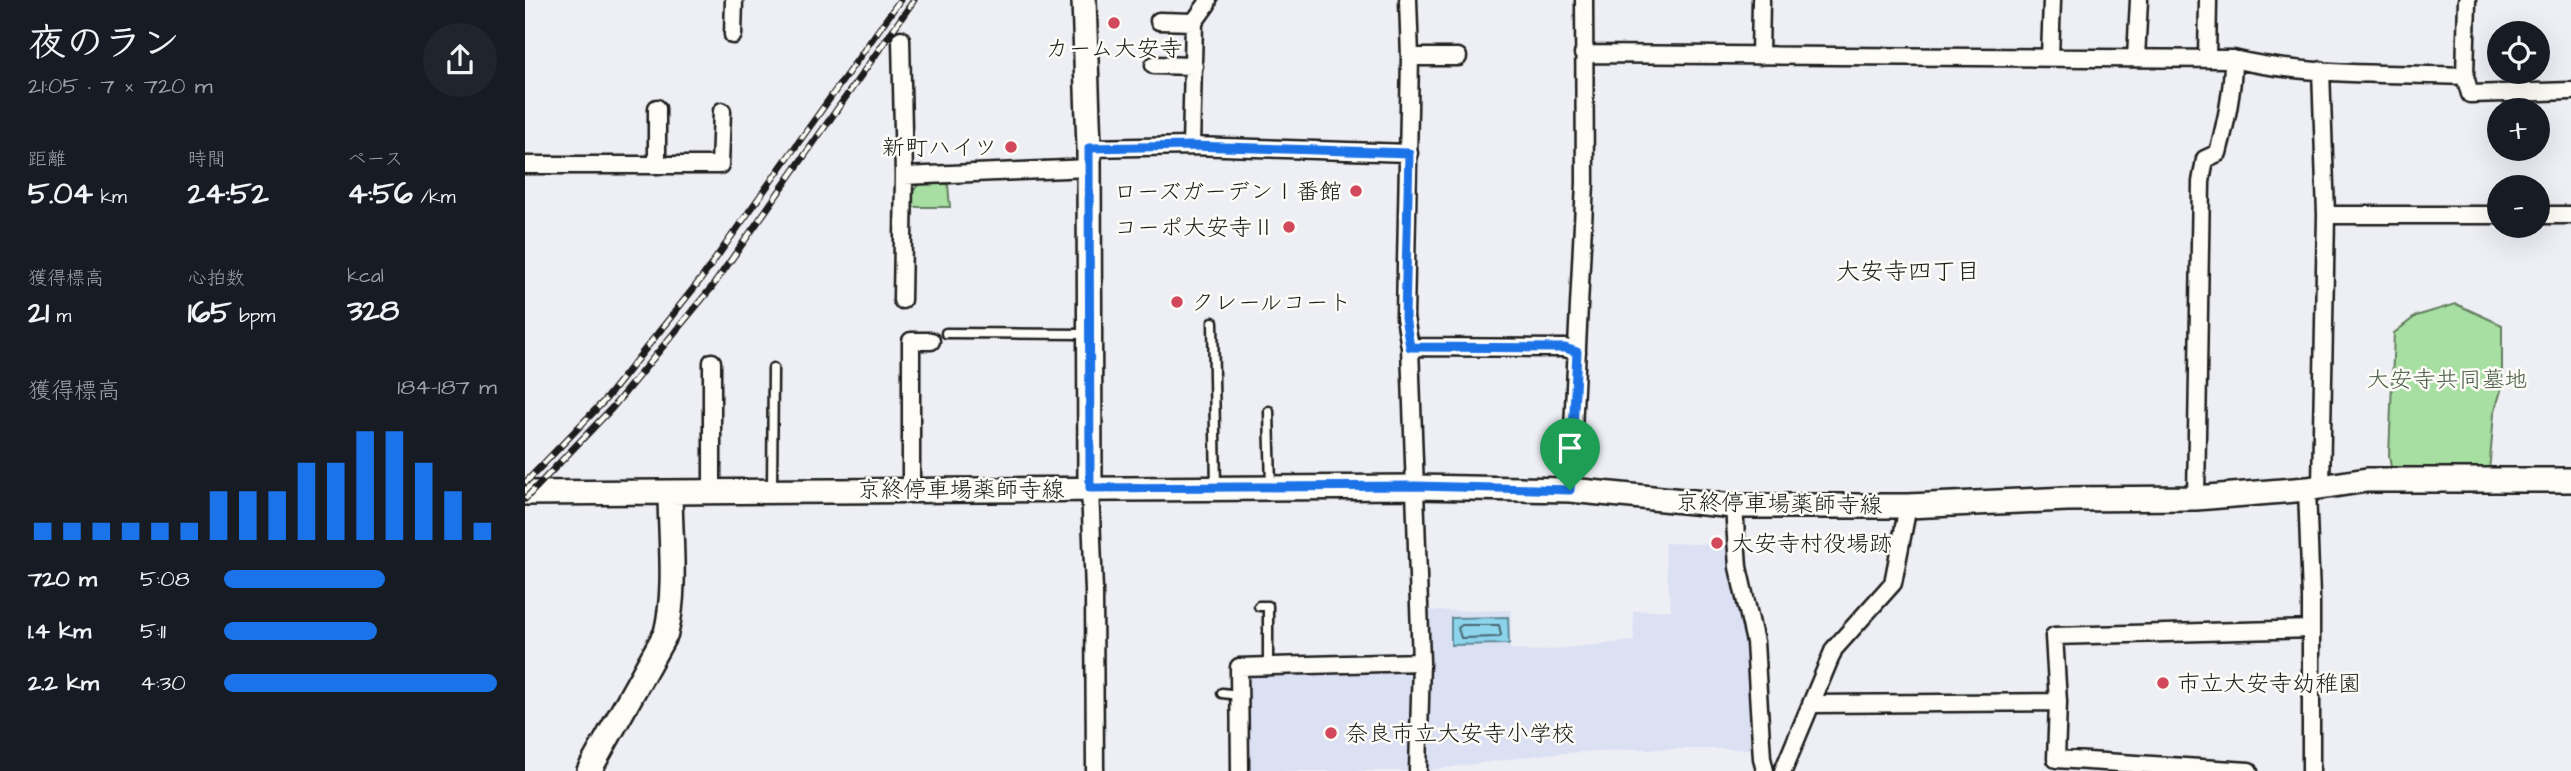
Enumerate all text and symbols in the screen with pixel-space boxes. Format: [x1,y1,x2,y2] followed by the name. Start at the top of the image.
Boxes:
[1106,15,1122,31] marker: カーム大安寺
[28,18,180,70] text: 夜のラン
[2487,21,2550,238] map controls
[2487,21,2550,84] button: locate
[423,23,497,97] button: share
[1045,33,1183,65] place label: カーム大安寺
[28,70,213,102] text: 21:05 · 7 × 720 m
[2487,98,2550,161] button: +
[882,132,997,164] place label: 新町ハイツ
[1003,139,1019,155] marker: 新町ハイツ
[28,146,66,173] text: 距離
[188,146,226,173] text: 時間
[347,146,403,173] text: ペース
[28,173,93,215] text: 5.04
[188,173,269,215] text: 24:52
[347,173,413,215] text: 4:56
[2487,175,2550,238] button: −
[1114,176,1342,208] place label: ローズガーデンⅠ番館
[1348,183,1364,199] marker: ローズガーデンⅠ番館
[93,184,127,211] text: km
[413,184,456,211] text: /km
[1114,212,1275,244] place label: コーポ大安寺Ⅱ
[1281,219,1297,235] marker: コーポ大安寺Ⅱ
[1836,255,1980,289] district label: 大安寺四丁目
[347,263,384,290] text: kcal
[28,265,104,292] text: 獲得標高
[188,265,245,292] text: 心拍数
[1191,287,1352,319] place label: クレールコート
[347,290,399,332] text: 328
[28,292,49,334] text: 21
[188,292,232,334] text: 165
[1169,294,1185,310] marker: クレールコート
[49,303,71,330] text: m
[232,303,275,330] text: bpm
[2367,364,2528,396] park label: 大安寺共同墓地
[397,371,497,403] text: 184–187 m
[28,375,120,407] text: 獲得標高
[1540,418,1600,490] pin
[1551,429,1589,467] icon: arrive
[858,474,1065,506] street label: 京終停車場薬師寺線
[1675,486,1883,522] street label: 京終停車場薬師寺線
[1731,528,1892,560] place label: 大安寺村役場跡
[1709,535,1725,551] marker: 大安寺村役場跡
[28,563,97,595] text: 720 m
[140,563,190,595] text: 5:08
[28,615,91,647] text: 1.4 km
[140,615,166,647] text: 5:11
[28,667,99,699] text: 2.2 km
[140,667,186,699] text: 4:30
[2177,668,2361,700] place label: 市立大安寺幼稚園
[2155,675,2171,691] marker: 市立大安寺幼稚園
[1345,718,1575,750] place label: 奈良市立大安寺小学校
[1323,725,1339,741] marker: 奈良市立大安寺小学校

